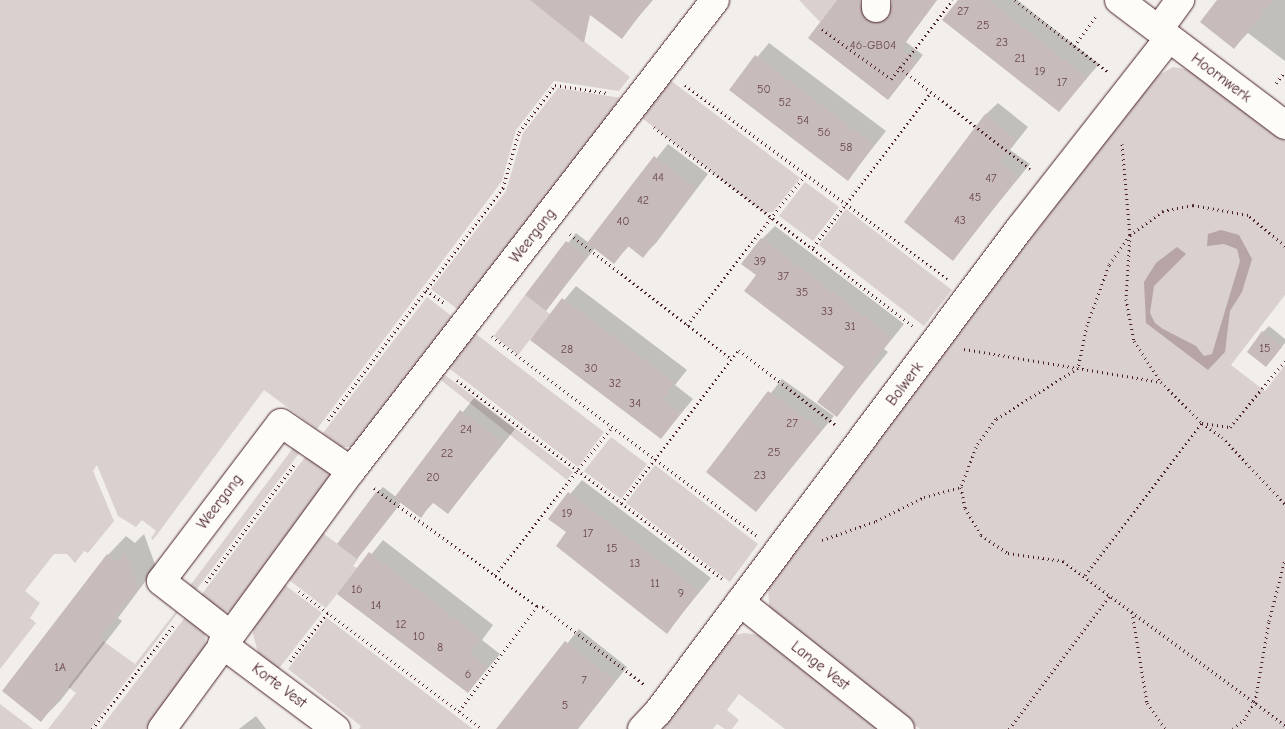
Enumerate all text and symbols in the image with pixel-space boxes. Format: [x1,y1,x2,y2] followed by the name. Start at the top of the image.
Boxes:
[957,5,969,19] house number: 27
[977,19,989,33] house number: 25
[996,36,1008,50] house number: 23
[850,39,896,53] house number: 46-GB04
[1187,50,1255,106] street label: Hoornwerk
[1014,52,1026,66] house number: 21
[1034,65,1046,79] house number: 19
[1057,76,1067,90] house number: 17
[757,83,771,97] house number: 50
[779,96,791,110] house number: 52
[797,114,809,128] house number: 54
[817,126,831,140] house number: 56
[840,141,852,155] house number: 58
[652,171,664,185] house number: 44
[985,172,997,186] house number: 47
[969,191,981,205] house number: 45
[637,194,649,208] house number: 42
[506,205,560,267] street label: Weergang
[954,214,966,228] house number: 43
[616,215,630,229] house number: 40
[754,255,766,269] house number: 39
[777,270,789,284] house number: 37
[796,286,808,300] house number: 35
[821,305,833,319] house number: 33
[845,320,855,334] house number: 31
[1259,342,1271,356] house number: 15
[561,343,573,357] house number: 28
[883,359,927,409] street label: Bolwerk
[584,362,598,376] house number: 30
[609,377,621,391] house number: 32
[629,397,641,411] house number: 34
[786,417,798,431] house number: 27
[460,423,472,437] house number: 24
[768,446,780,460] house number: 25
[441,447,453,461] house number: 22
[754,469,766,483] house number: 23
[193,471,247,533] street label: Weergang
[426,471,440,485] house number: 20
[561,507,573,521] house number: 19
[583,527,593,541] house number: 17
[606,542,618,556] house number: 15
[630,557,640,571] house number: 13
[650,577,660,591] house number: 11
[351,583,363,597] house number: 16
[678,587,684,601] house number: 9
[371,599,381,613] house number: 14
[395,618,407,632] house number: 12
[413,630,425,644] house number: 10
[787,638,853,694] street label: Lange Vest
[437,641,443,655] house number: 8
[248,660,310,712] street label: Korte Vest
[54,661,66,675] house number: 1A
[465,668,471,682] house number: 6
[581,674,587,688] house number: 7
[562,699,568,713] house number: 5

